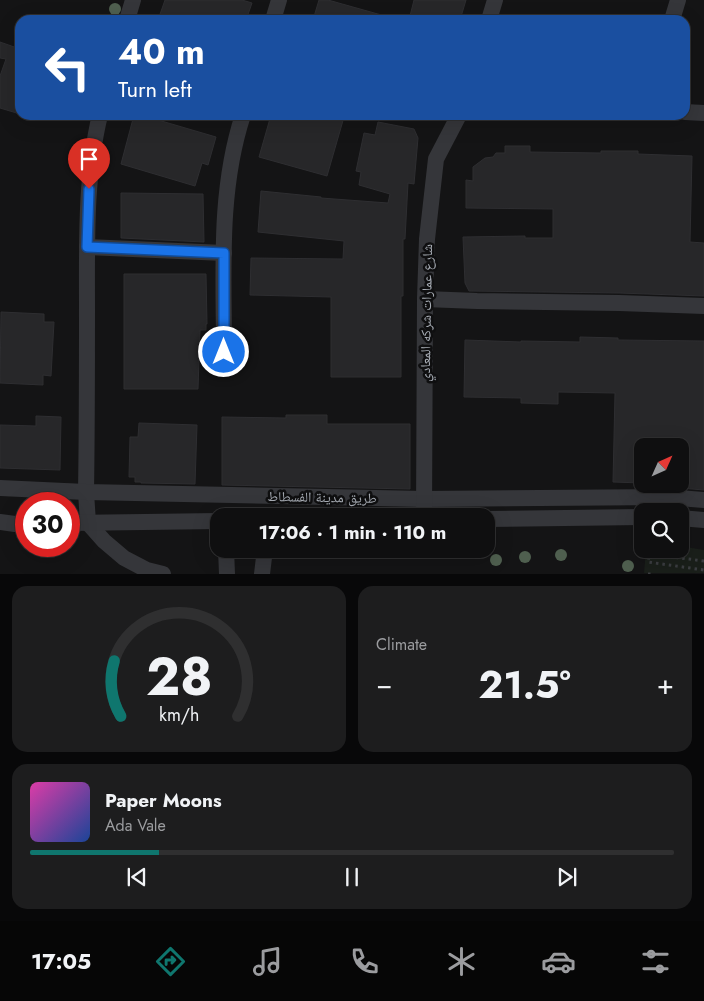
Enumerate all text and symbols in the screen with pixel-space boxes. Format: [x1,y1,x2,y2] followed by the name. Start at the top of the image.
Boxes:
[118,27,205,77] text: 40 m
[35,35,100,100] icon: left
[118,73,192,105] text: Turn left
[68,138,110,189] pin
[75,145,103,173] icon: arrive
[415,244,439,382] street label: شارع عمارات شركه المعادي
[197,325,249,377] position arrow
[634,438,689,492] north arrow
[634,438,689,558] map controls
[267,486,377,508] street label: طريق مدينة الفسطاط
[15,492,80,557] speed limit sign: 30
[634,503,689,558] button: search
[259,519,446,546] text: 17:06 · 1 min · 110 m
[376,633,427,656] text: Climate
[146,639,212,715] text: 28
[478,657,571,712] text: 21.5°
[376,664,393,705] text: −
[657,664,674,705] text: +
[159,702,199,728] text: km/h
[105,787,222,814] text: Paper Moons
[105,814,166,837] text: Ada Vale
[123,863,151,891] icon: previous
[338,863,366,891] icon: pause
[553,863,581,891] icon: next
[153,944,188,979] icon: directions
[250,944,285,979] icon: music
[347,944,382,979] icon: phone
[444,944,479,979] icon: climate
[541,944,576,979] icon: car
[638,944,673,979] icon: filters
[31,945,91,977] text: 17:05

